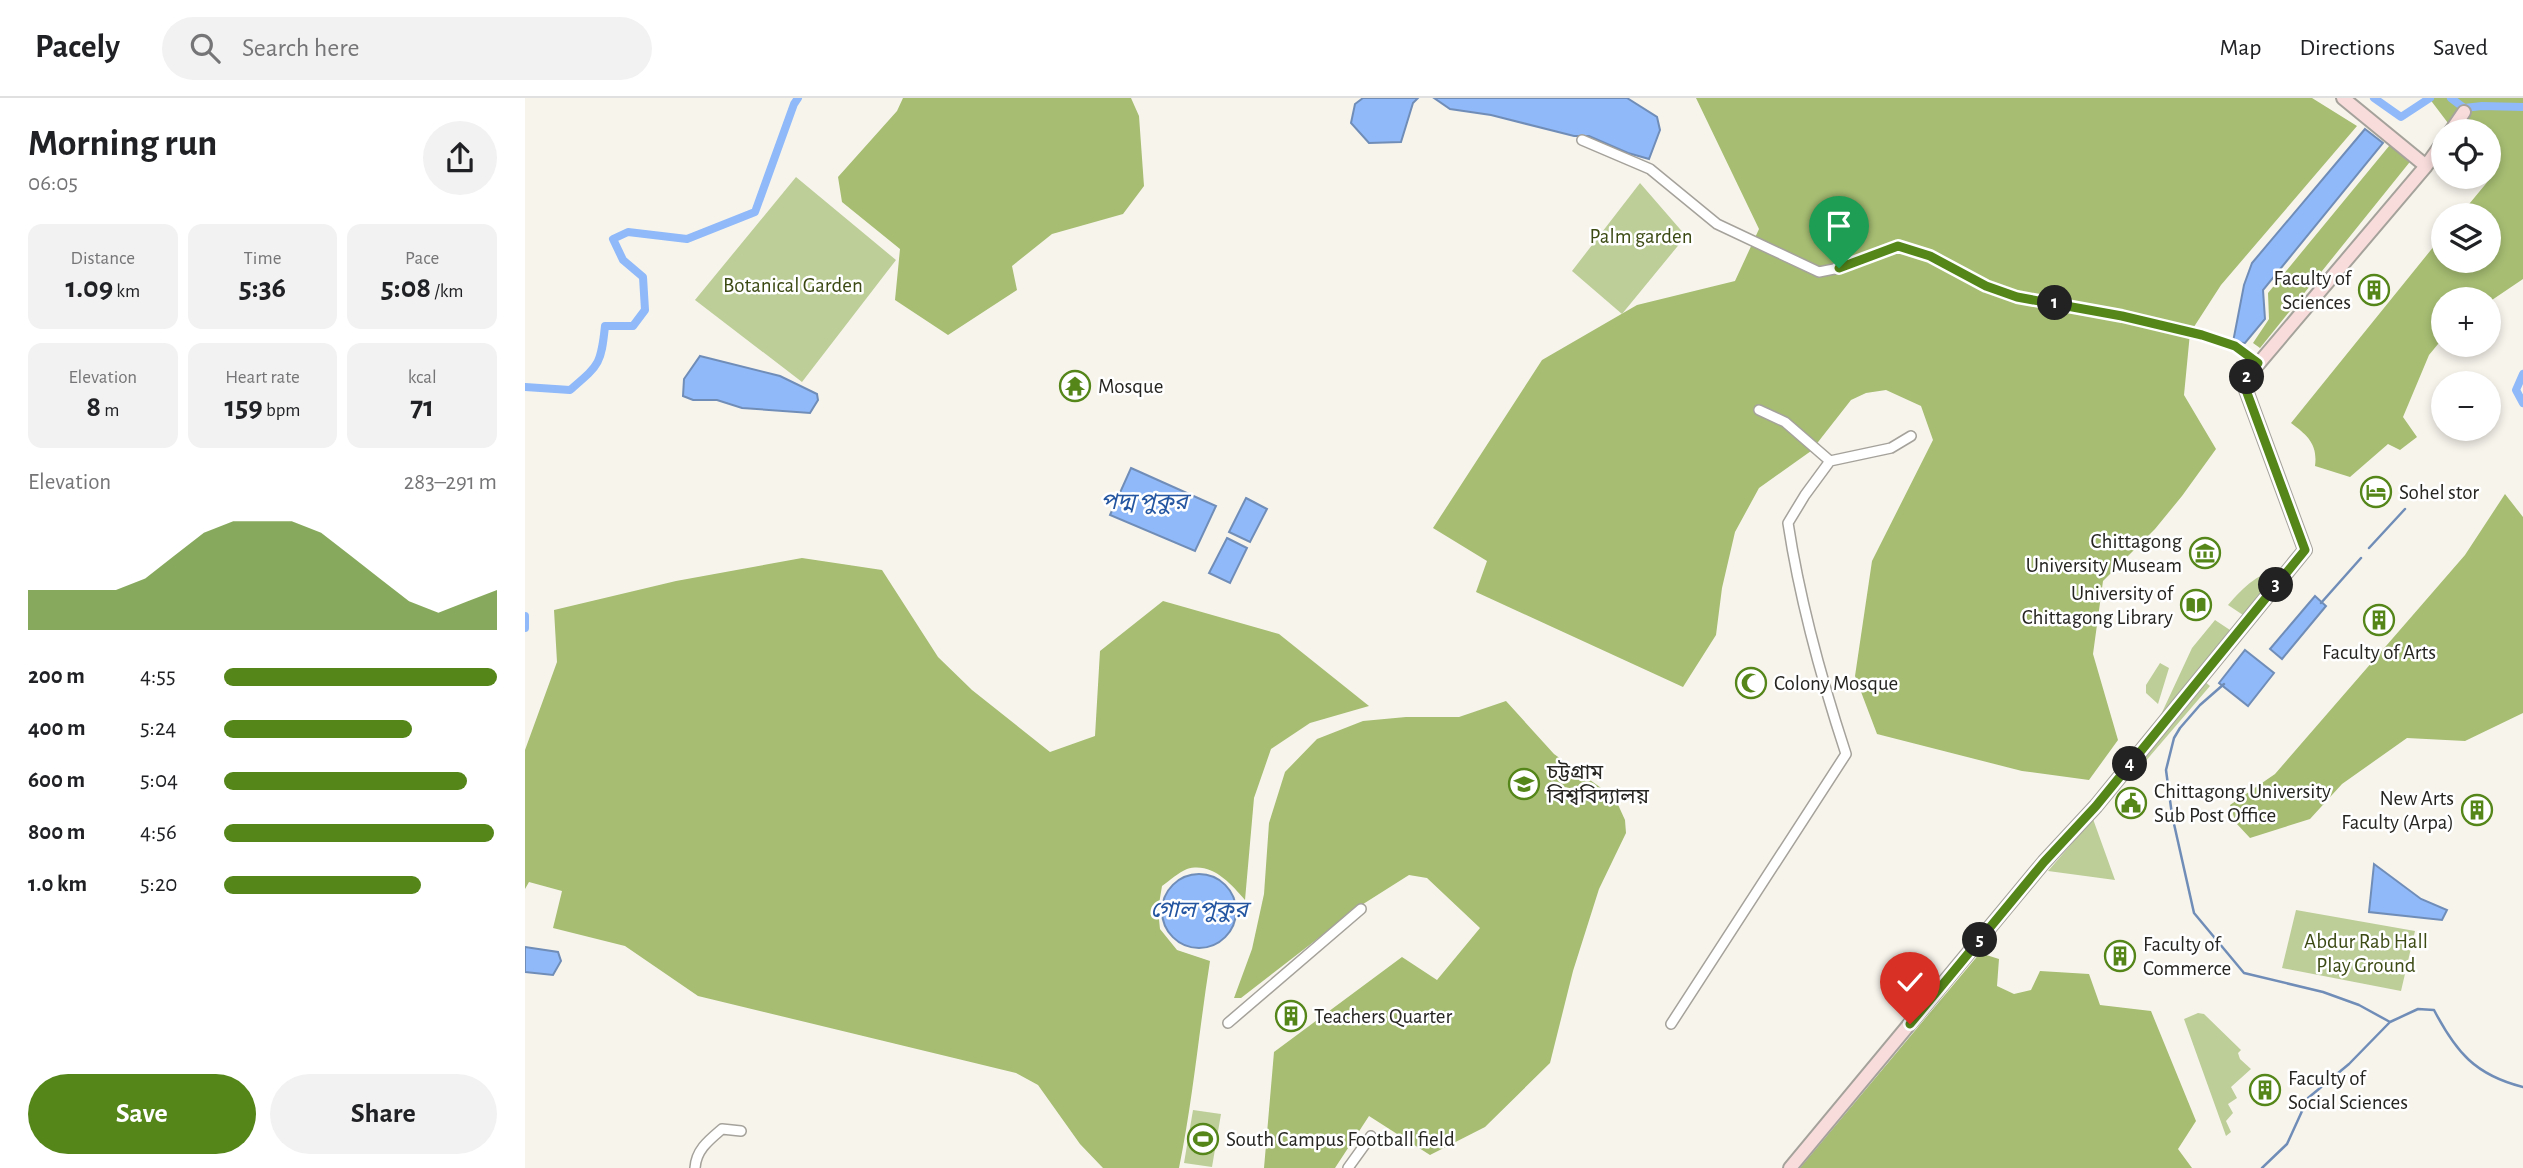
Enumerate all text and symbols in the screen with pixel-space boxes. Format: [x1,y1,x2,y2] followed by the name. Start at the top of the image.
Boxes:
[162,17,652,80] search box
[186,29,224,67] icon: search
[35,31,120,64] text: Pacely
[242,35,360,61] text: Search here
[2219,36,2261,60] text: Map
[2299,36,2395,60] text: Directions
[2433,36,2488,60] text: Saved
[2431,119,2501,441] map controls
[2431,119,2501,189] button: locate
[423,121,497,195] button: share
[28,125,217,163] text: Morning run
[28,172,78,195] text: 06:05
[1809,196,1869,268] pin
[2431,203,2501,273] button: layers
[1820,207,1858,245] icon: arrive
[1589,226,1693,247] park label: Palm garden
[71,249,135,268] text: Distance
[244,249,281,268] text: Time
[405,249,439,268] text: Pace
[2273,268,2353,313] place label: Faculty of Sciences
[65,273,113,303] text: 1.09
[239,273,286,303] text: 5:36
[381,273,431,303] text: 5:08
[2357,273,2391,307] building icon: Faculty of Sciences
[723,275,863,296] park label: Botanical Garden
[113,282,140,301] text: km
[431,282,464,301] text: /km
[2037,286,2073,320] pin: 1
[2431,287,2501,357] button: +
[2051,293,2058,312] text: 1
[2229,360,2265,394] pin: 2
[2242,367,2251,386] text: 2
[68,368,137,387] text: Elevation
[225,368,300,387] text: Heart rate
[408,368,437,387] text: kcal
[1058,369,1092,403] temple icon: Mosque
[2431,371,2501,441] button: −
[1098,376,1163,397] place label: Mosque
[86,392,101,422] text: 8
[225,392,263,422] text: 159
[410,392,434,422] text: 71
[101,401,119,420] text: m
[263,401,300,420] text: bpm
[28,471,111,494] text: Elevation
[404,471,497,494] text: 283–291 m
[2359,475,2393,509] hotel icon: Sohel stor
[2399,482,2479,503] place label: Sohel stor
[1101,491,1192,515] water label: পদ্ম পুকুর
[2026,531,2183,576] place label: Chittagong University Museam
[2188,536,2222,570] museum icon: Chittagong University Museam
[2259,568,2293,602] pin: 3
[2271,575,2280,594] text: 3
[2022,583,2175,628] place label: University of Chittagong Library
[2179,588,2213,622] library icon: University of Chittagong Library
[2362,603,2396,637] building icon: Faculty of Arts
[2322,642,2436,663] place label: Faculty of Arts
[28,665,85,688] text: 200 m
[140,665,176,688] text: 4:55
[1734,666,1768,700] mosque icon: Colony Mosque
[1774,673,1898,694] place label: Colony Mosque
[28,717,86,740] text: 400 m
[140,717,176,740] text: 5:24
[2113,746,2147,782] pin: 4
[2125,754,2134,773] text: 4
[1546,760,1650,807] place label: চট্টগ্রাম বিশ্ববিদ্যালয়
[1507,767,1541,801] school or university icon: চট্টগ্রাম বিশ্ববিদ্যালয়
[28,769,85,792] text: 600 m
[140,769,178,792] text: 5:04
[2154,781,2331,826] place label: Chittagong University Sub Post Office
[2114,786,2148,820] public building icon: Chittagong University Sub Post Office
[2341,788,2454,833] place label: New Arts Faculty (Arpa)
[2460,793,2494,827] building icon: New Arts Faculty (Arpa)
[28,821,85,844] text: 800 m
[140,821,177,844] text: 4:56
[28,873,87,896] text: 1.0 km
[140,873,178,896] text: 5:20
[1150,899,1252,923] water label: গোল পুকুর
[1963,922,1997,958] pin: 5
[1975,930,1984,949] text: 5
[2304,931,2428,976] park label: Abdur Rab Hall Play Ground
[2143,934,2231,979] place label: Faculty of Commerce
[2103,939,2137,973] building icon: Faculty of Commerce
[1880,952,1940,1024] pin
[1891,963,1929,1001] icon: check
[1274,999,1308,1033] building icon: Teachers Quarter
[1314,1006,1452,1027] place label: Teachers Quarter
[2288,1068,2408,1113] place label: Faculty of Social Sciences
[2248,1073,2282,1107] building icon: Faculty of Social Sciences
[28,1074,256,1154] button: Save
[270,1074,497,1154] button: Share
[1186,1122,1220,1156] sports icon: South Campus Football field
[1226,1129,1455,1150] place label: South Campus Football field

